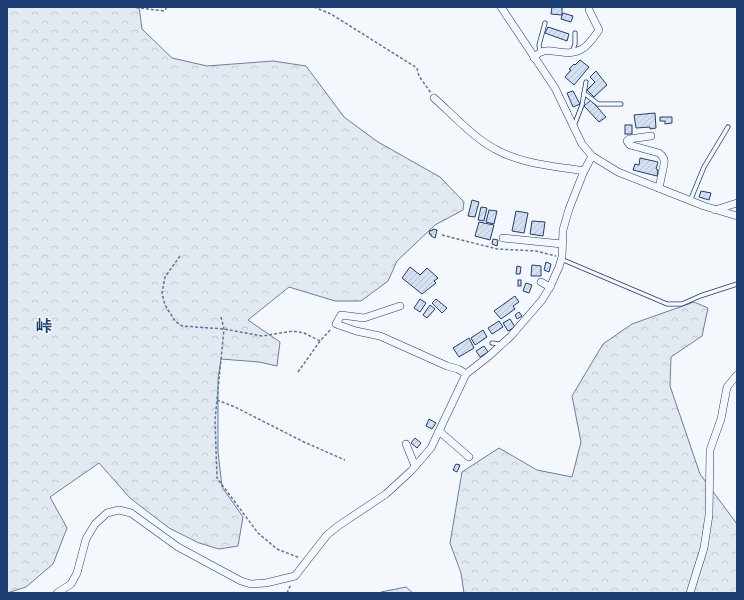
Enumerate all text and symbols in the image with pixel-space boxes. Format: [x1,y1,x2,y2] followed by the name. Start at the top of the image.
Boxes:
[36,315,52,337] district label: 峠

